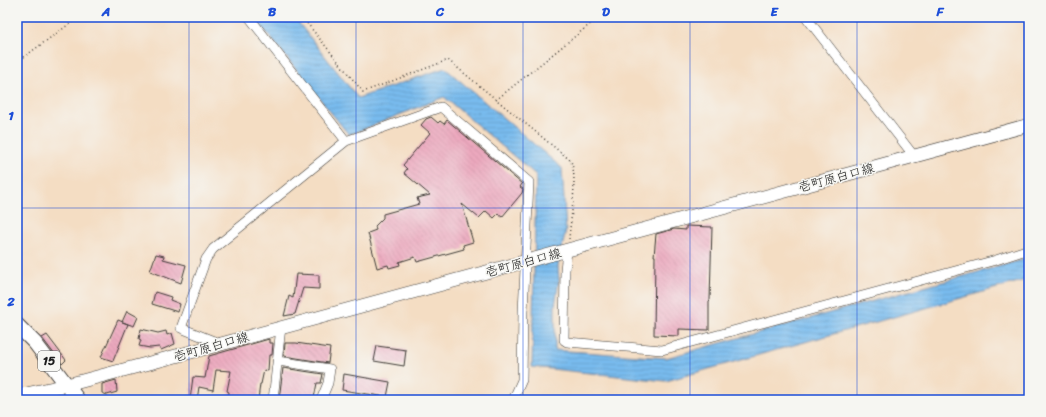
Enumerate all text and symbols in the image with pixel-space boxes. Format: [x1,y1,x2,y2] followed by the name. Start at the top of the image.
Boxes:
[101,0,110,23] text: A
[268,0,277,23] text: B
[435,0,445,23] text: C
[602,0,610,23] text: D
[770,0,779,23] text: E
[935,0,944,23] text: F
[8,104,14,127] text: 1
[795,156,878,199] street label: 壱町原白口線
[482,241,565,284] street label: 壱町原白口線
[6,290,15,313] text: 2
[170,324,253,368] street label: 壱町原白口線
[38,351,60,371] road number: 15

